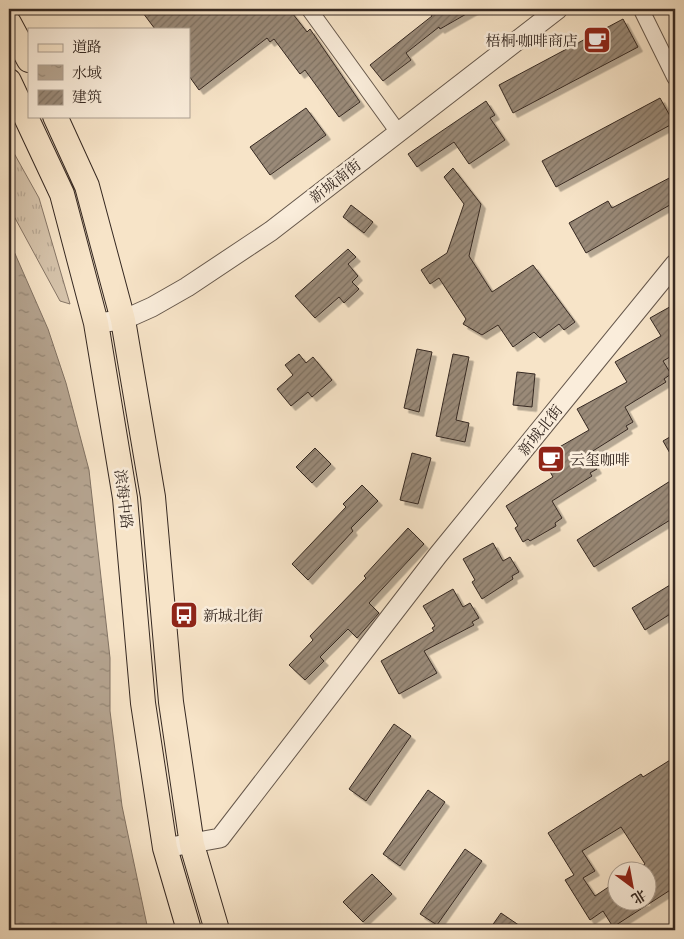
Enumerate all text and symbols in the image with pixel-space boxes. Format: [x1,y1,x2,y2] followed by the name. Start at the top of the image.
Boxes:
[582,25,612,55] cafe icon: 梧桐·咖啡商店
[28,28,190,118] legend
[486,30,578,51] place label: 梧桐·咖啡商店
[72,36,102,57] text: 道路
[72,62,102,83] text: 水域
[72,86,102,107] text: 建筑
[305,154,365,208] street label: 新城南街
[513,400,567,460] street label: 新城北街
[536,444,566,474] cafe icon: 云玺咖啡
[570,449,630,470] place label: 云玺咖啡
[110,468,138,530] street label: 滨海中路
[169,600,199,630] bus stop icon: 新城北街
[203,605,263,626] place label: 新城北街
[606,862,656,912] north arrow
[628,885,650,909] text: 北

